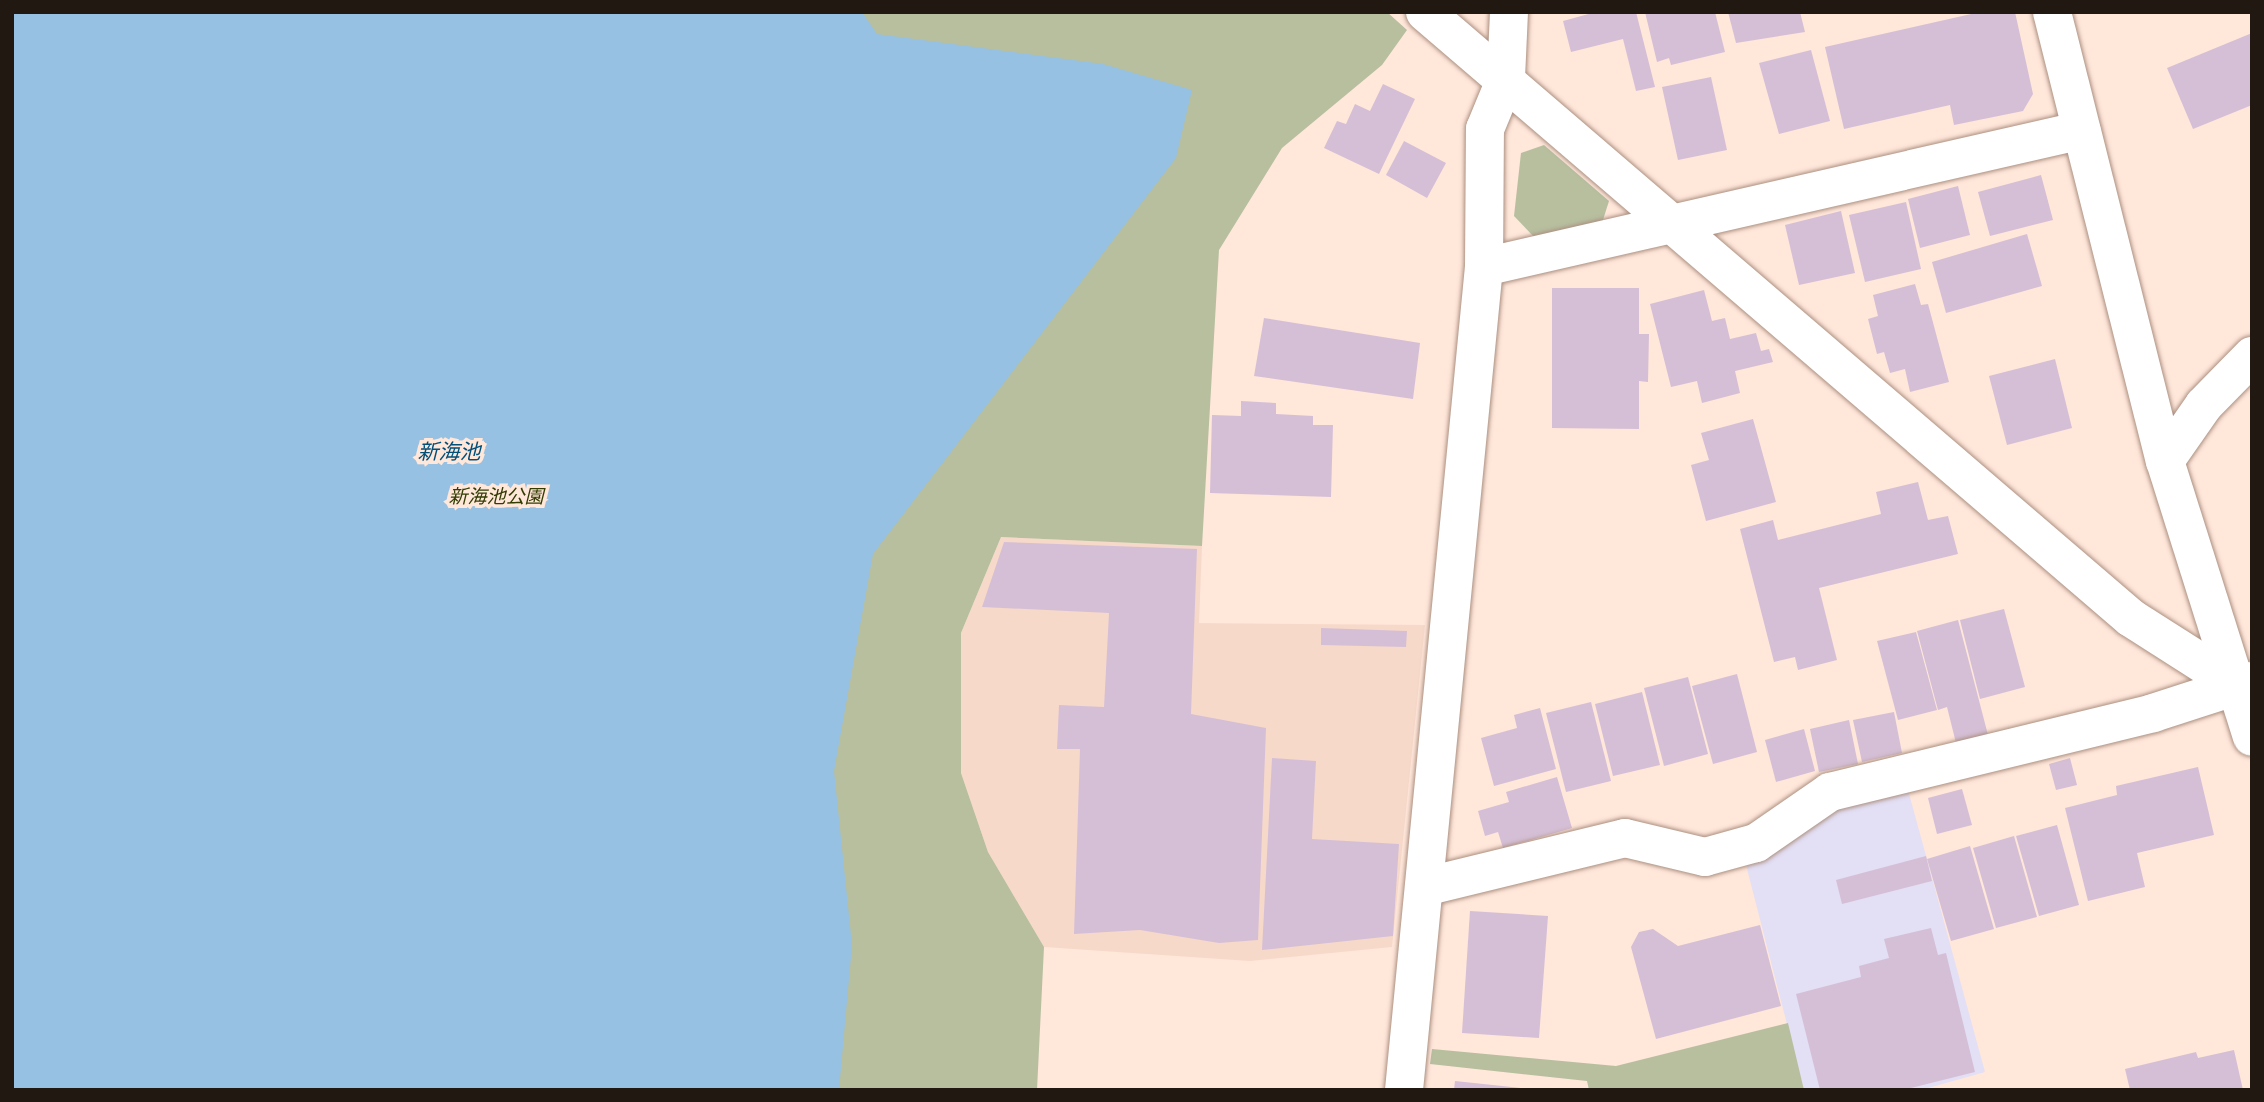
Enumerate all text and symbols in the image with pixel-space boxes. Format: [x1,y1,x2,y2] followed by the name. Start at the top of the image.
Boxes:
[418,438,480,464] water label: 新海池
[449,486,543,508] park label: 新海池公園

